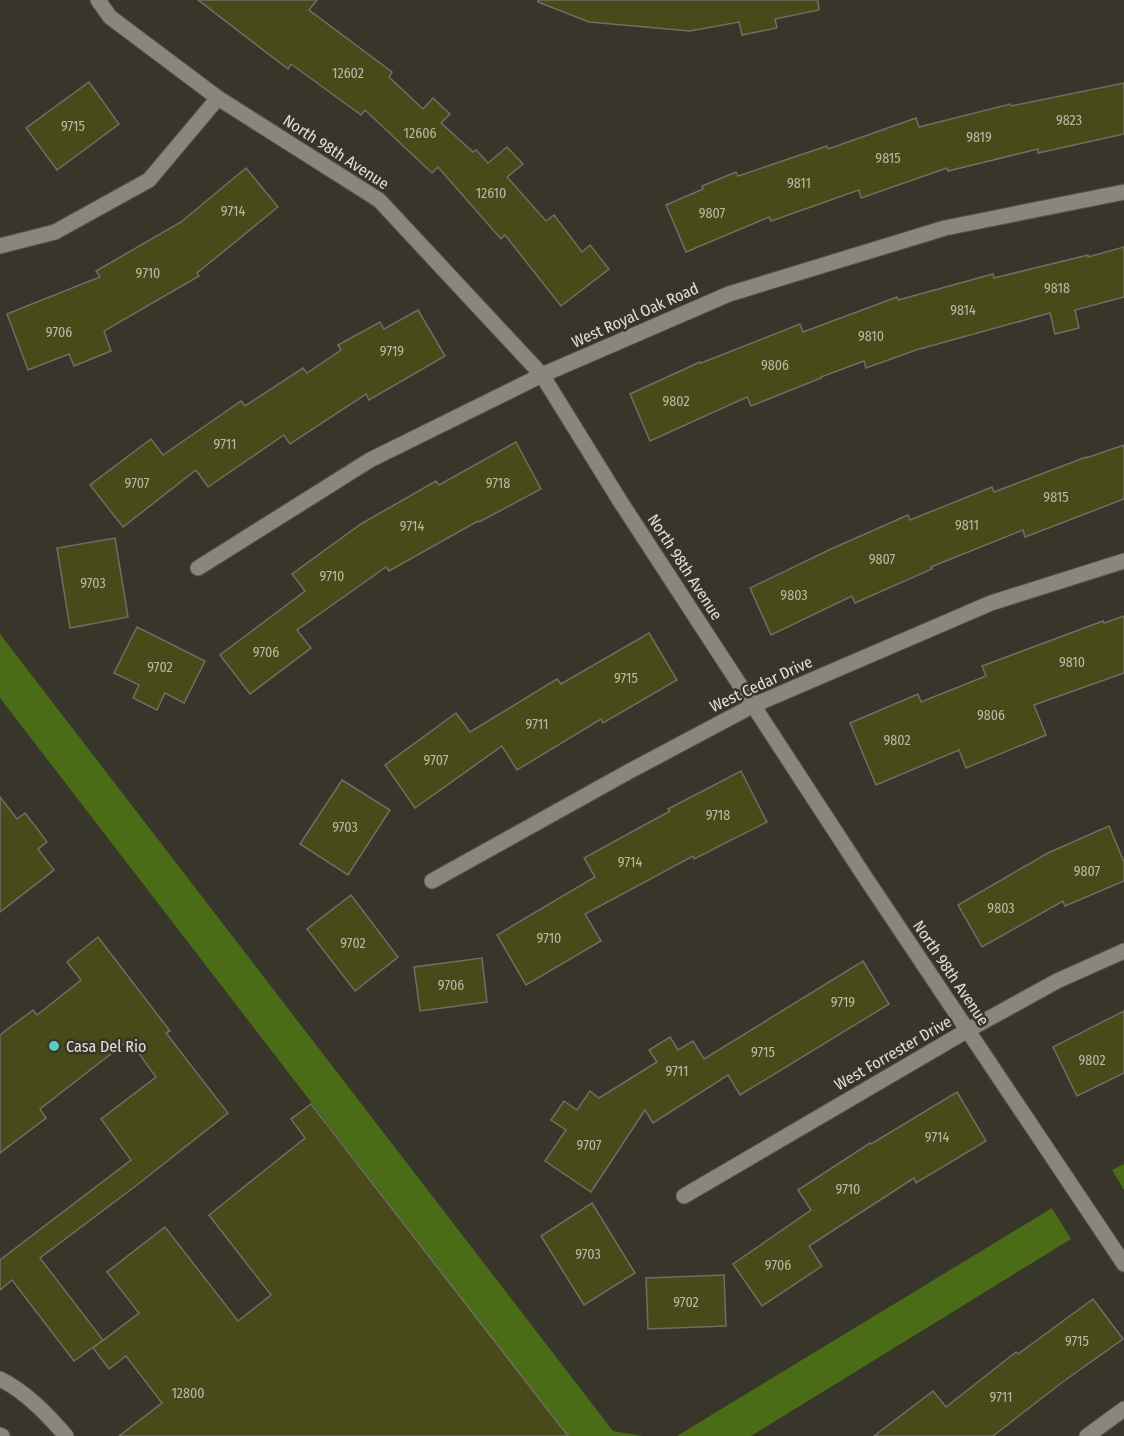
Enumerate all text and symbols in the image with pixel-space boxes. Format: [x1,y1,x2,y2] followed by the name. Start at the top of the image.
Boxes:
[332,65,364,82] house number: 12602
[279,111,393,193] street label: North 98th Avenue
[1056,112,1082,129] house number: 9823
[61,118,85,135] house number: 9715
[404,125,436,142] house number: 12606
[966,129,992,146] house number: 9819
[875,150,901,167] house number: 9815
[787,175,811,192] house number: 9811
[476,185,506,202] house number: 12610
[221,203,245,220] house number: 9714
[699,205,726,222] house number: 9807
[136,265,160,282] house number: 9710
[569,278,701,352] street label: West Royal Oak Road
[1044,280,1070,297] house number: 9818
[950,302,976,319] house number: 9814
[46,324,72,341] house number: 9706
[858,328,884,345] house number: 9810
[380,343,404,360] house number: 9719
[761,357,789,374] house number: 9806
[662,393,690,410] house number: 9802
[214,436,236,453] house number: 9711
[125,475,150,492] house number: 9707
[486,475,510,492] house number: 9718
[1043,489,1069,506] house number: 9815
[644,510,726,624] street label: North 98th Avenue
[955,517,979,534] house number: 9811
[400,518,424,535] house number: 9714
[869,551,896,568] house number: 9807
[320,568,344,585] house number: 9710
[80,575,106,592] house number: 9703
[780,587,808,604] house number: 9803
[253,644,279,661] house number: 9706
[707,652,815,716] street label: West Cedar Drive
[1059,654,1085,671] house number: 9810
[147,659,173,676] house number: 9702
[614,670,638,687] house number: 9715
[977,707,1005,724] house number: 9806
[526,716,548,733] house number: 9711
[883,732,911,749] house number: 9802
[424,752,449,769] house number: 9707
[706,807,730,824] house number: 9718
[332,819,358,836] house number: 9703
[618,854,642,871] house number: 9714
[1074,863,1101,880] house number: 9807
[987,900,1015,917] house number: 9803
[909,917,993,1029] street label: North 98th Avenue
[537,930,561,947] house number: 9710
[340,935,366,952] house number: 9702
[438,977,464,994] house number: 9706
[831,994,855,1011] house number: 9719
[831,1012,955,1094] street label: West Forrester Drive
[66,1037,146,1056] place label: Casa Del Rio
[47,1039,61,1053] marker: Casa Del Rio
[751,1044,775,1061] house number: 9715
[1078,1052,1106,1069] house number: 9802
[666,1063,688,1080] house number: 9711
[925,1129,949,1146] house number: 9714
[577,1137,602,1154] house number: 9707
[836,1181,860,1198] house number: 9710
[575,1246,601,1263] house number: 9703
[765,1257,791,1274] house number: 9706
[673,1294,699,1311] house number: 9702
[1065,1333,1089,1350] house number: 9715
[171,1385,205,1402] house number: 12800
[990,1389,1012,1406] house number: 9711

